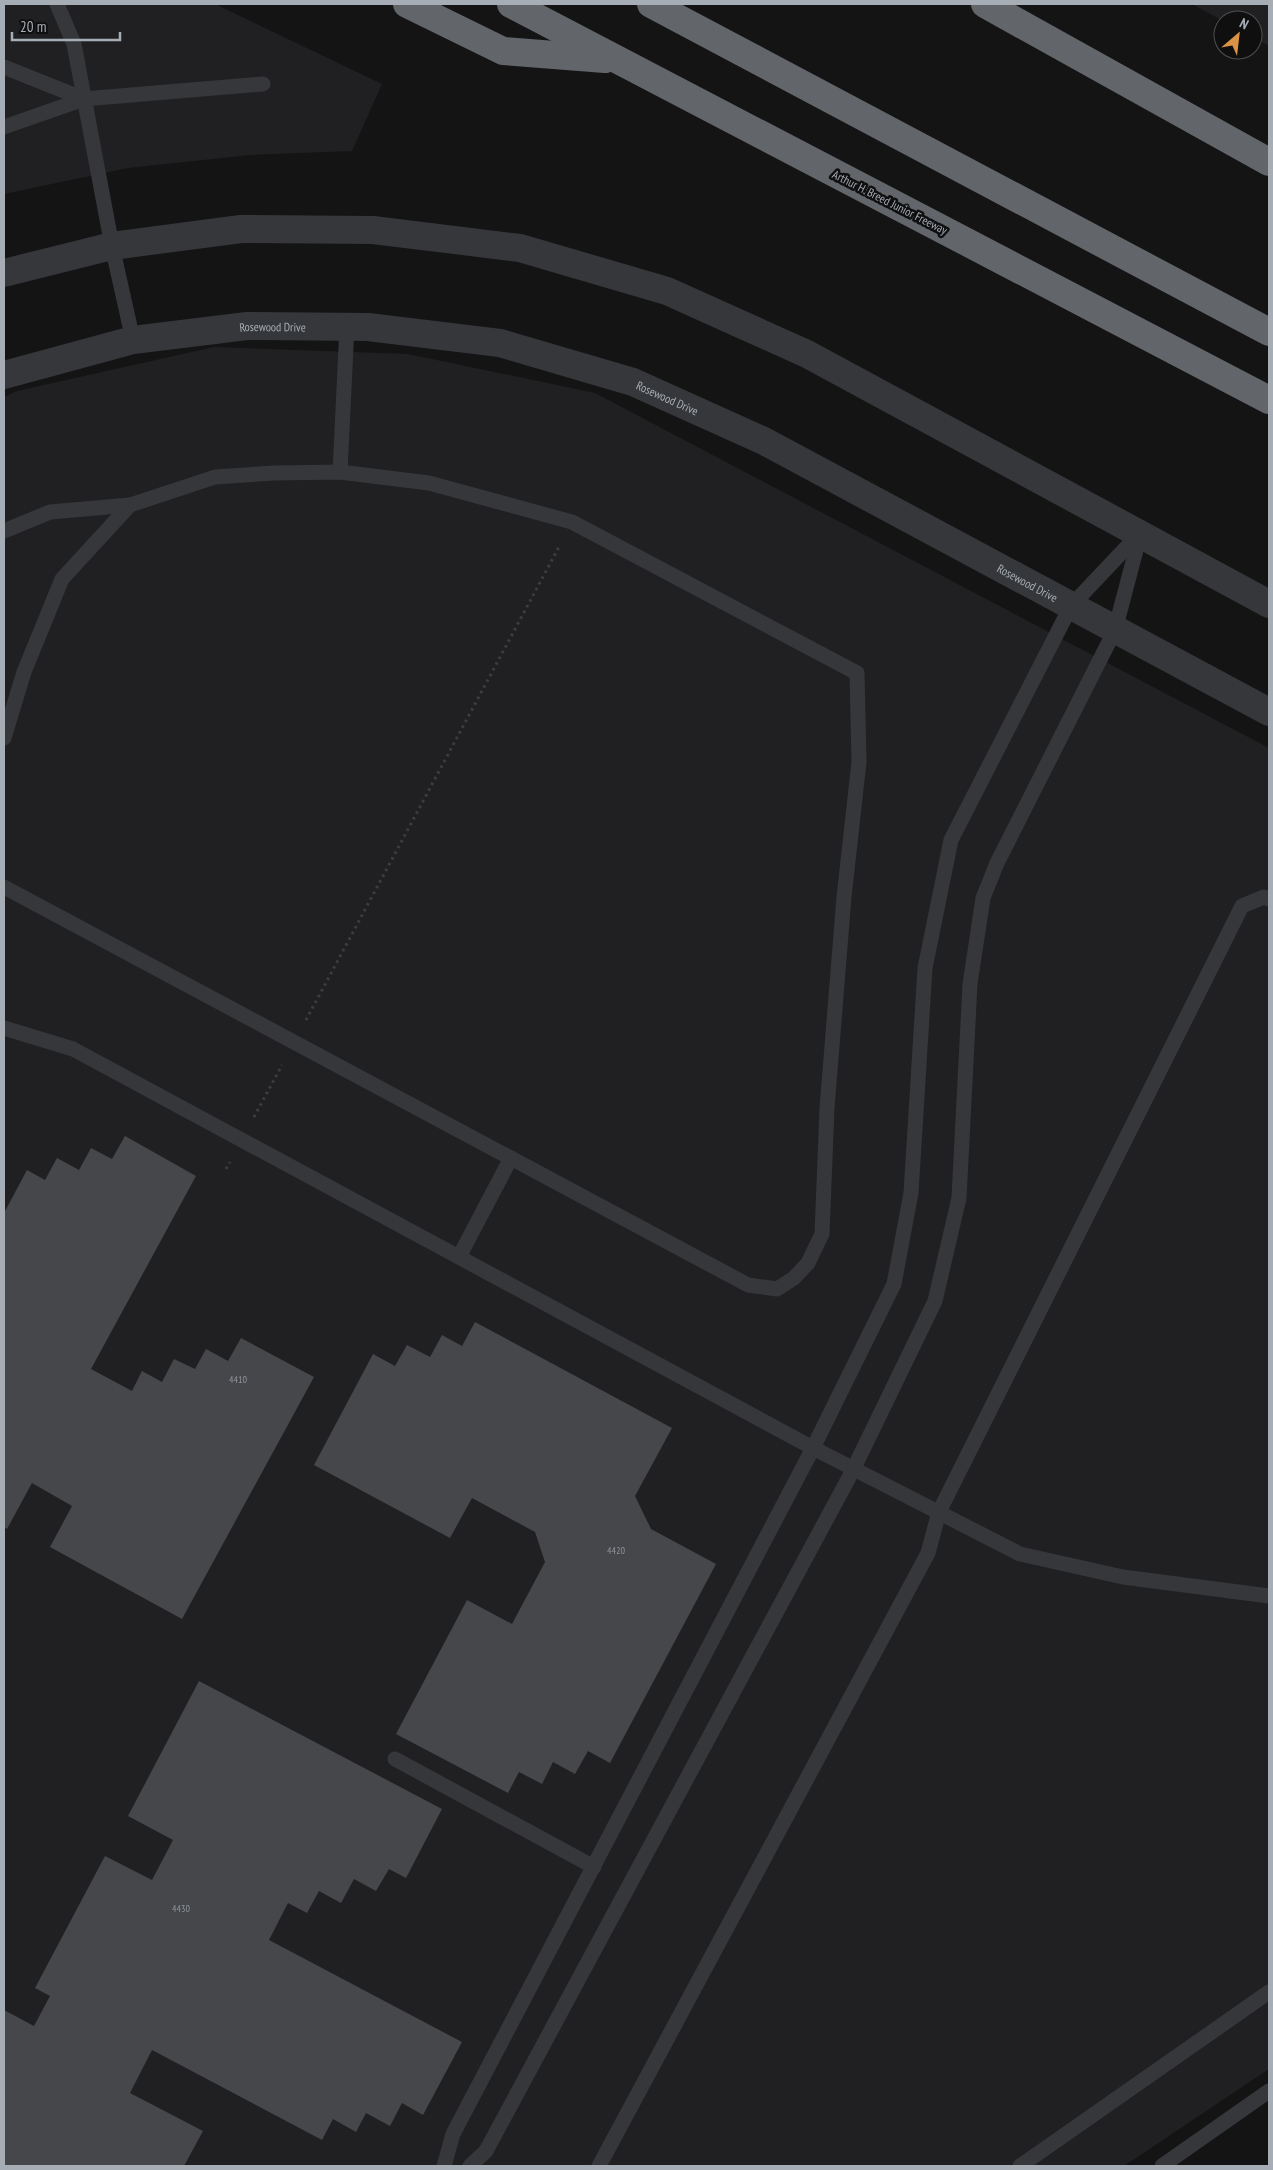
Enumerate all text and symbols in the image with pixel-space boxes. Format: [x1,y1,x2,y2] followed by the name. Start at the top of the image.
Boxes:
[12,10,120,42] scale bar
[1213,10,1263,60] north arrow
[1237,14,1252,33] text: N
[20,17,46,36] text: 20 m
[830,166,950,238] street label: Arthur H. Breed Junior Freeway
[238,318,306,334] street label: Rosewood Drive
[634,377,701,418] street label: Rosewood Drive
[995,560,1060,605] street label: Rosewood Drive
[229,1373,248,1386] house number: 4410
[607,1544,626,1557] house number: 4420
[172,1902,191,1915] house number: 4430

